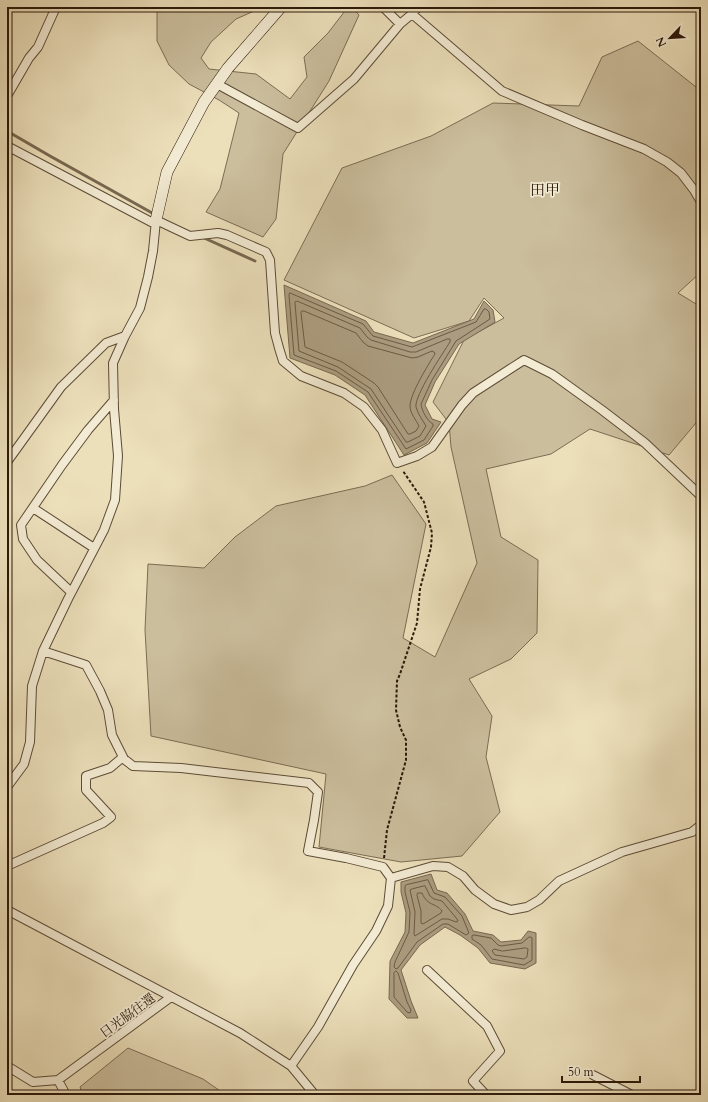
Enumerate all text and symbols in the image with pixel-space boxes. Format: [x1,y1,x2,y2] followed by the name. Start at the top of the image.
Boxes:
[650,18,690,58] north arrow
[652,34,670,50] text: N
[530,180,560,200] district label: 田甲
[96,989,159,1042] street label: 日光脇往還
[562,1058,640,1084] scale bar
[568,1064,595,1080] text: 50 m

